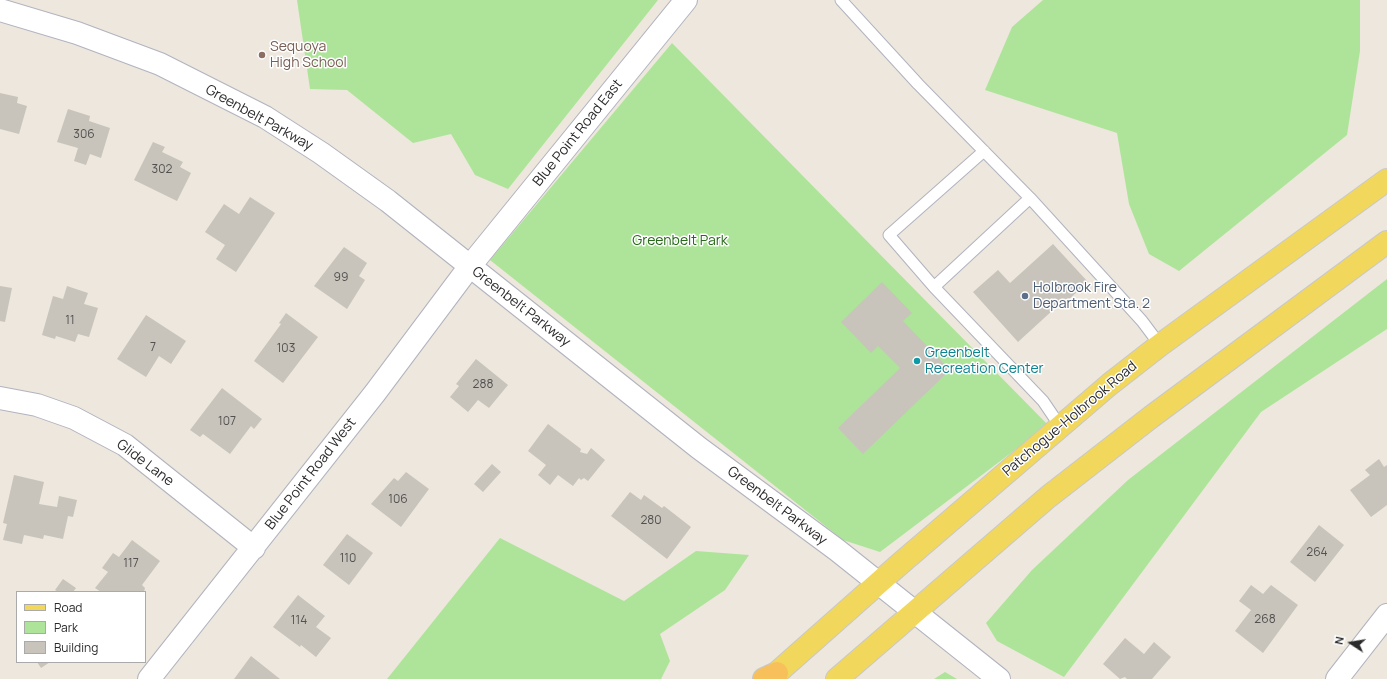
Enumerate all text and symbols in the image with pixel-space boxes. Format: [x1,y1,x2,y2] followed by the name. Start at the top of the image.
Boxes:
[270,39,347,72] place label: Sequoya High School
[257,50,267,60] marker: Sequoya High School
[530,76,626,190] street label: Blue Point Road East
[202,81,316,155] street label: Greenbelt Parkway
[73,128,95,142] house number: 306
[152,163,172,177] house number: 302
[632,233,728,249] park label: Greenbelt Park
[468,263,574,351] street label: Greenbelt Parkway
[334,271,348,285] house number: 99
[1033,280,1150,312] place label: Holbrook Fire Department Sta. 2
[1020,291,1030,301] marker: Holbrook Fire Department Sta. 2
[65,314,75,328] house number: 11
[150,341,156,355] house number: 7
[277,342,295,356] house number: 103
[925,345,1044,378] place label: Greenbelt Recreation Center
[912,356,922,366] marker: Greenbelt Recreation Center
[999,358,1141,480] street label: Patchogue-Holbrook Road
[473,378,493,392] house number: 288
[218,415,236,429] house number: 107
[262,415,360,533] street label: Blue Point Road West
[113,436,177,490] street label: Glide Lane
[724,463,830,549] street label: Greenbelt Parkway
[388,493,408,507] house number: 106
[640,514,662,528] house number: 280
[1306,546,1328,560] house number: 264
[340,552,356,566] house number: 110
[123,557,139,571] house number: 117
[16,591,146,663] legend
[54,599,82,616] text: Road
[1254,613,1276,627] house number: 268
[291,614,307,628] house number: 114
[54,619,78,636] text: Park
[1331,623,1371,663] north arrow
[1331,635,1347,646] text: N
[54,639,98,656] text: Building

